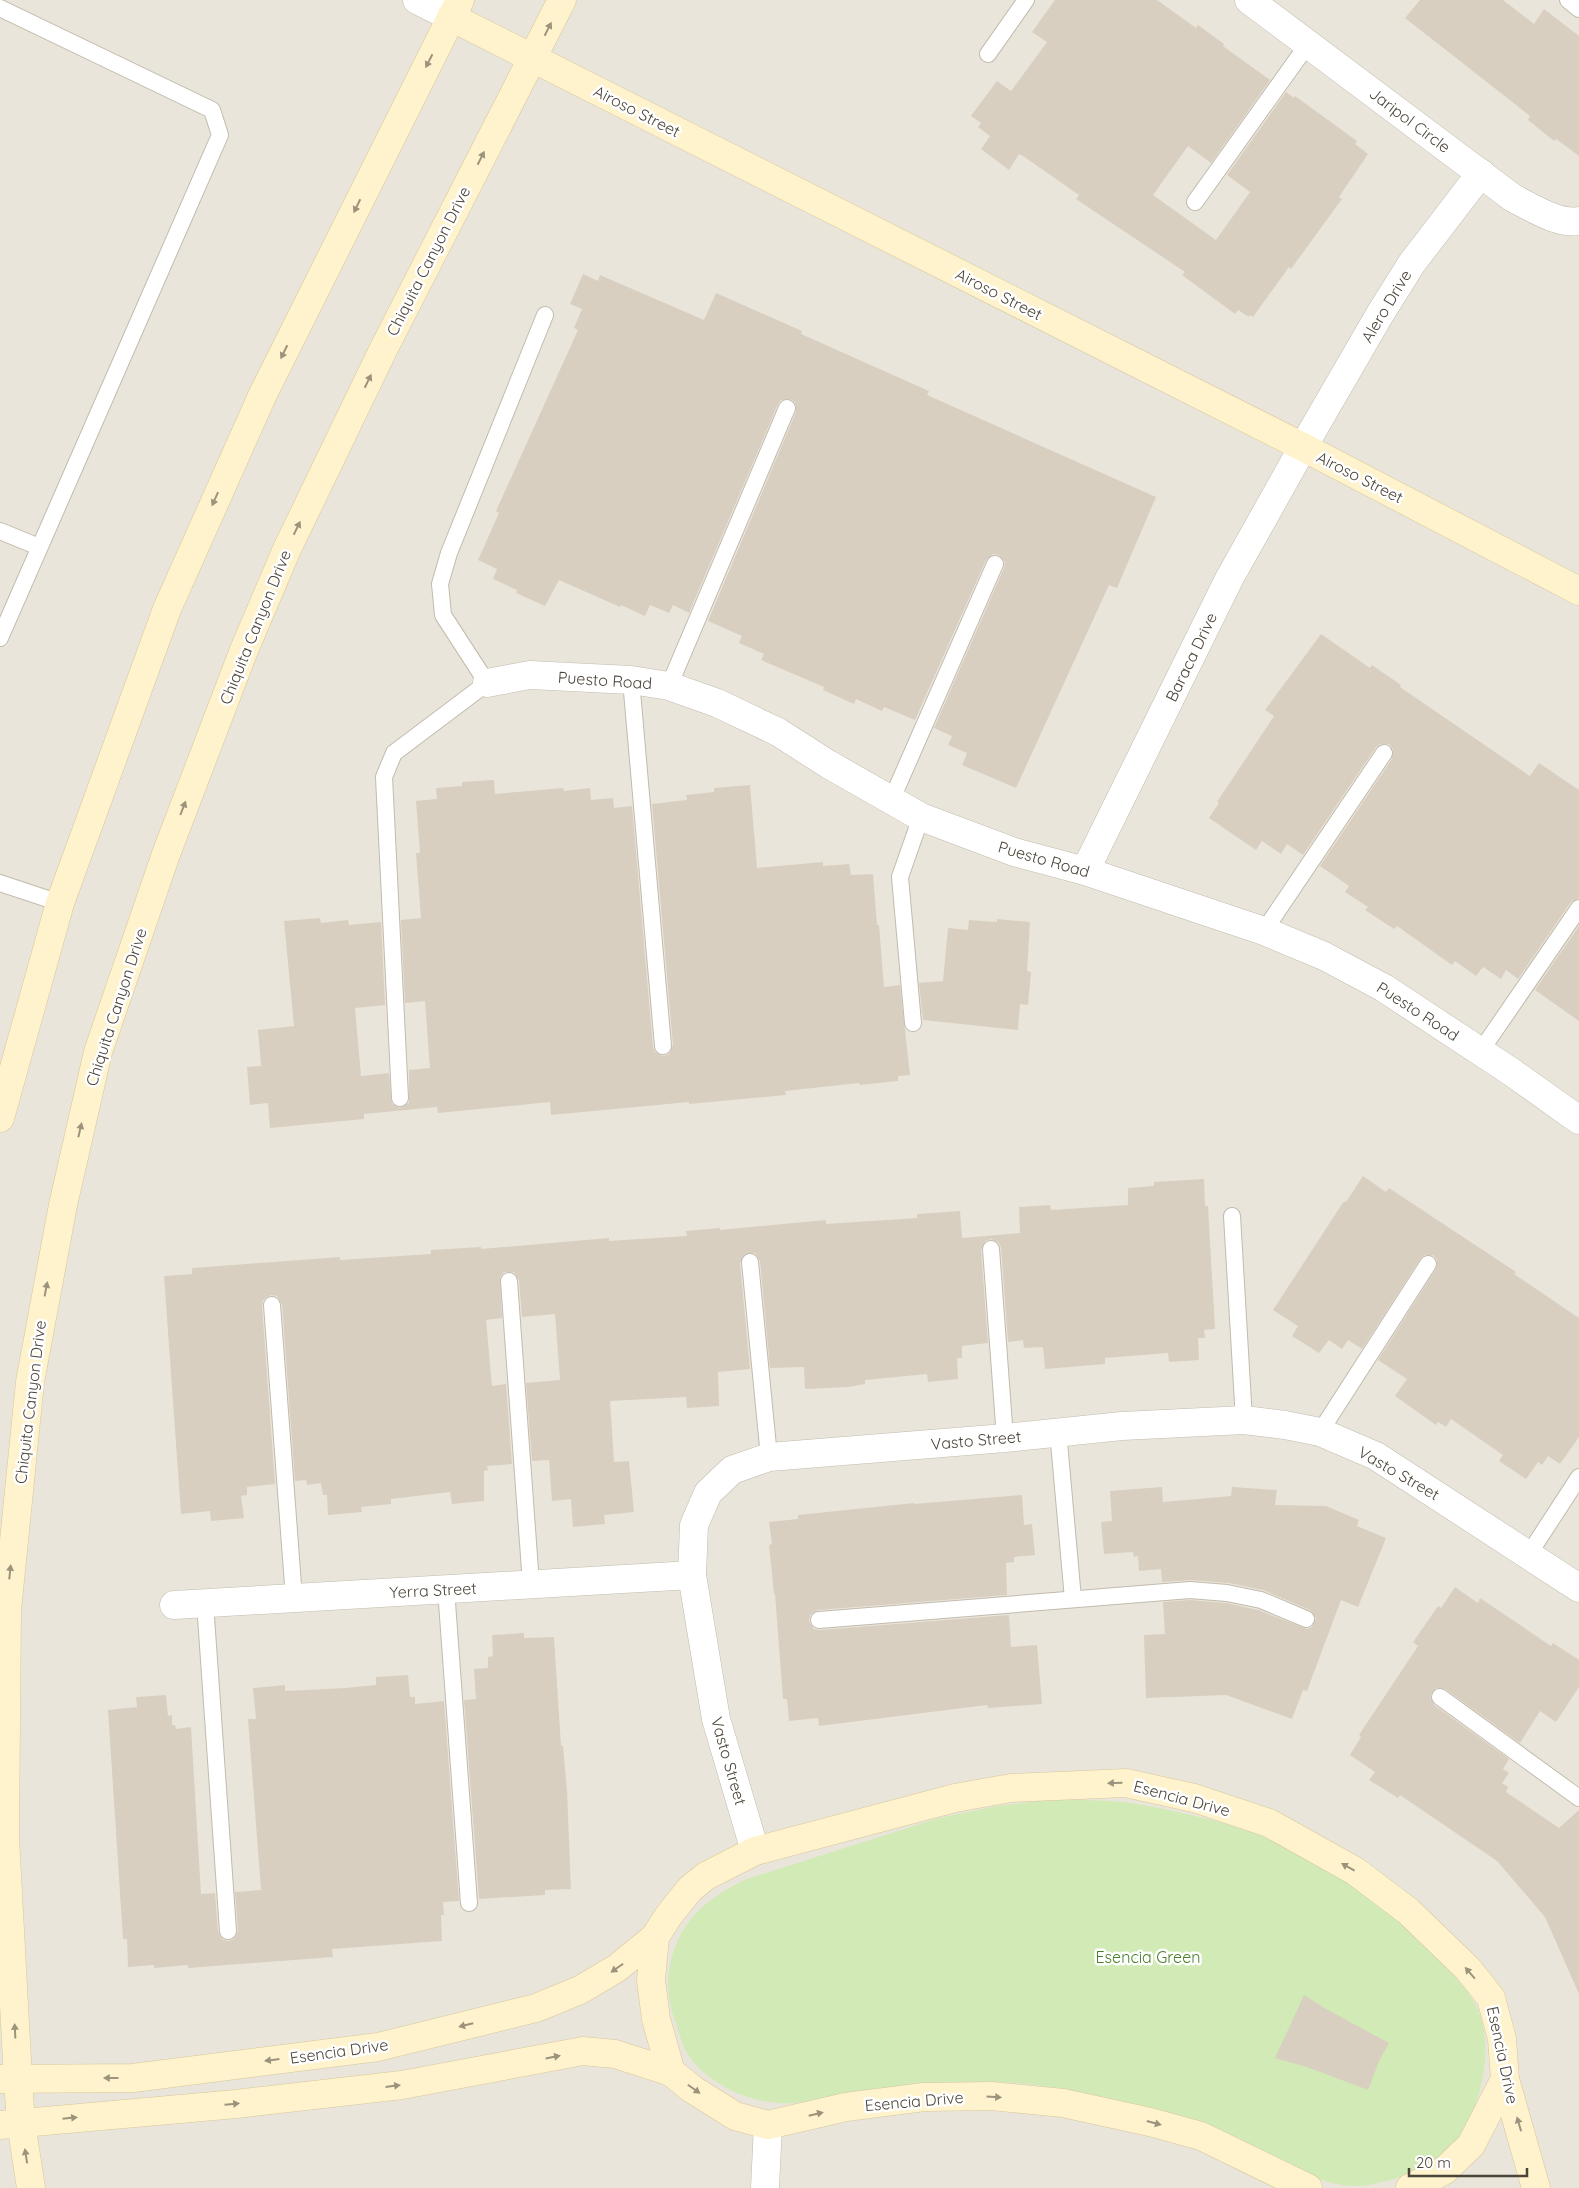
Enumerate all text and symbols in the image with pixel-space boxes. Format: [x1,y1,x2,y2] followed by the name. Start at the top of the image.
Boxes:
[544,22,552,36] one-way arrow
[425,53,433,68] one-way arrow
[590,81,684,141] street label: Airoso Street
[1365,83,1455,157] street label: Jaripol Circle
[477,151,485,166] one-way arrow
[382,183,474,339] street label: Chiquita Canyon Drive
[352,199,360,213] one-way arrow
[952,264,1046,324] street label: Airoso Street
[1357,266,1415,346] street label: Alero Drive
[280,344,288,359] one-way arrow
[364,374,372,388] one-way arrow
[1313,447,1407,507] street label: Airoso Street
[211,492,219,506] one-way arrow
[293,521,301,535] one-way arrow
[215,547,295,707] street label: Chiquita Canyon Drive
[1161,609,1221,705] street label: Baraca Drive
[557,667,653,693] street label: Puesto Road
[179,800,187,815] one-way arrow
[996,836,1092,882] street label: Puesto Road
[81,926,151,1088] street label: Chiquita Canyon Drive
[1373,977,1463,1045] street label: Puesto Road
[76,1123,84,1138] one-way arrow
[42,1282,50,1297] one-way arrow
[10,1319,50,1485] street label: Chiquita Canyon Drive
[930,1426,1022,1454] street label: Vasto Street
[1355,1442,1443,1504] street label: Vasto Street
[7,1563,15,1579] one-way arrow
[389,1578,477,1602] street label: Yerra Street
[707,1715,751,1807] street label: Vasto Street
[1132,1776,1232,1820] street label: Esencia Drive
[1107,1780,1123,1788] one-way arrow
[1341,1862,1354,1871] one-way arrow
[1096,1947,1200,1967] park label: Esencia Green
[610,1963,624,1973] one-way arrow
[1465,1966,1476,1979] one-way arrow
[1483,2004,1523,2106] street label: Esencia Drive
[459,2021,474,2029] one-way arrow
[11,2023,19,2039] one-way arrow
[289,2034,389,2068] street label: Esencia Drive
[545,2053,560,2061] one-way arrow
[264,2056,280,2064] one-way arrow
[103,2074,119,2082] one-way arrow
[385,2082,401,2090] one-way arrow
[687,2084,701,2094] one-way arrow
[864,2087,964,2115] street label: Esencia Drive
[986,2093,1002,2101] one-way arrow
[224,2100,240,2108] one-way arrow
[808,2110,823,2118] one-way arrow
[62,2114,78,2122] one-way arrow
[1514,2116,1522,2131] one-way arrow
[1147,2119,1162,2127] one-way arrow
[1409,2146,1526,2178] scale bar
[22,2147,30,2163] one-way arrow
[1416,2153,1451,2172] text: 20 m

